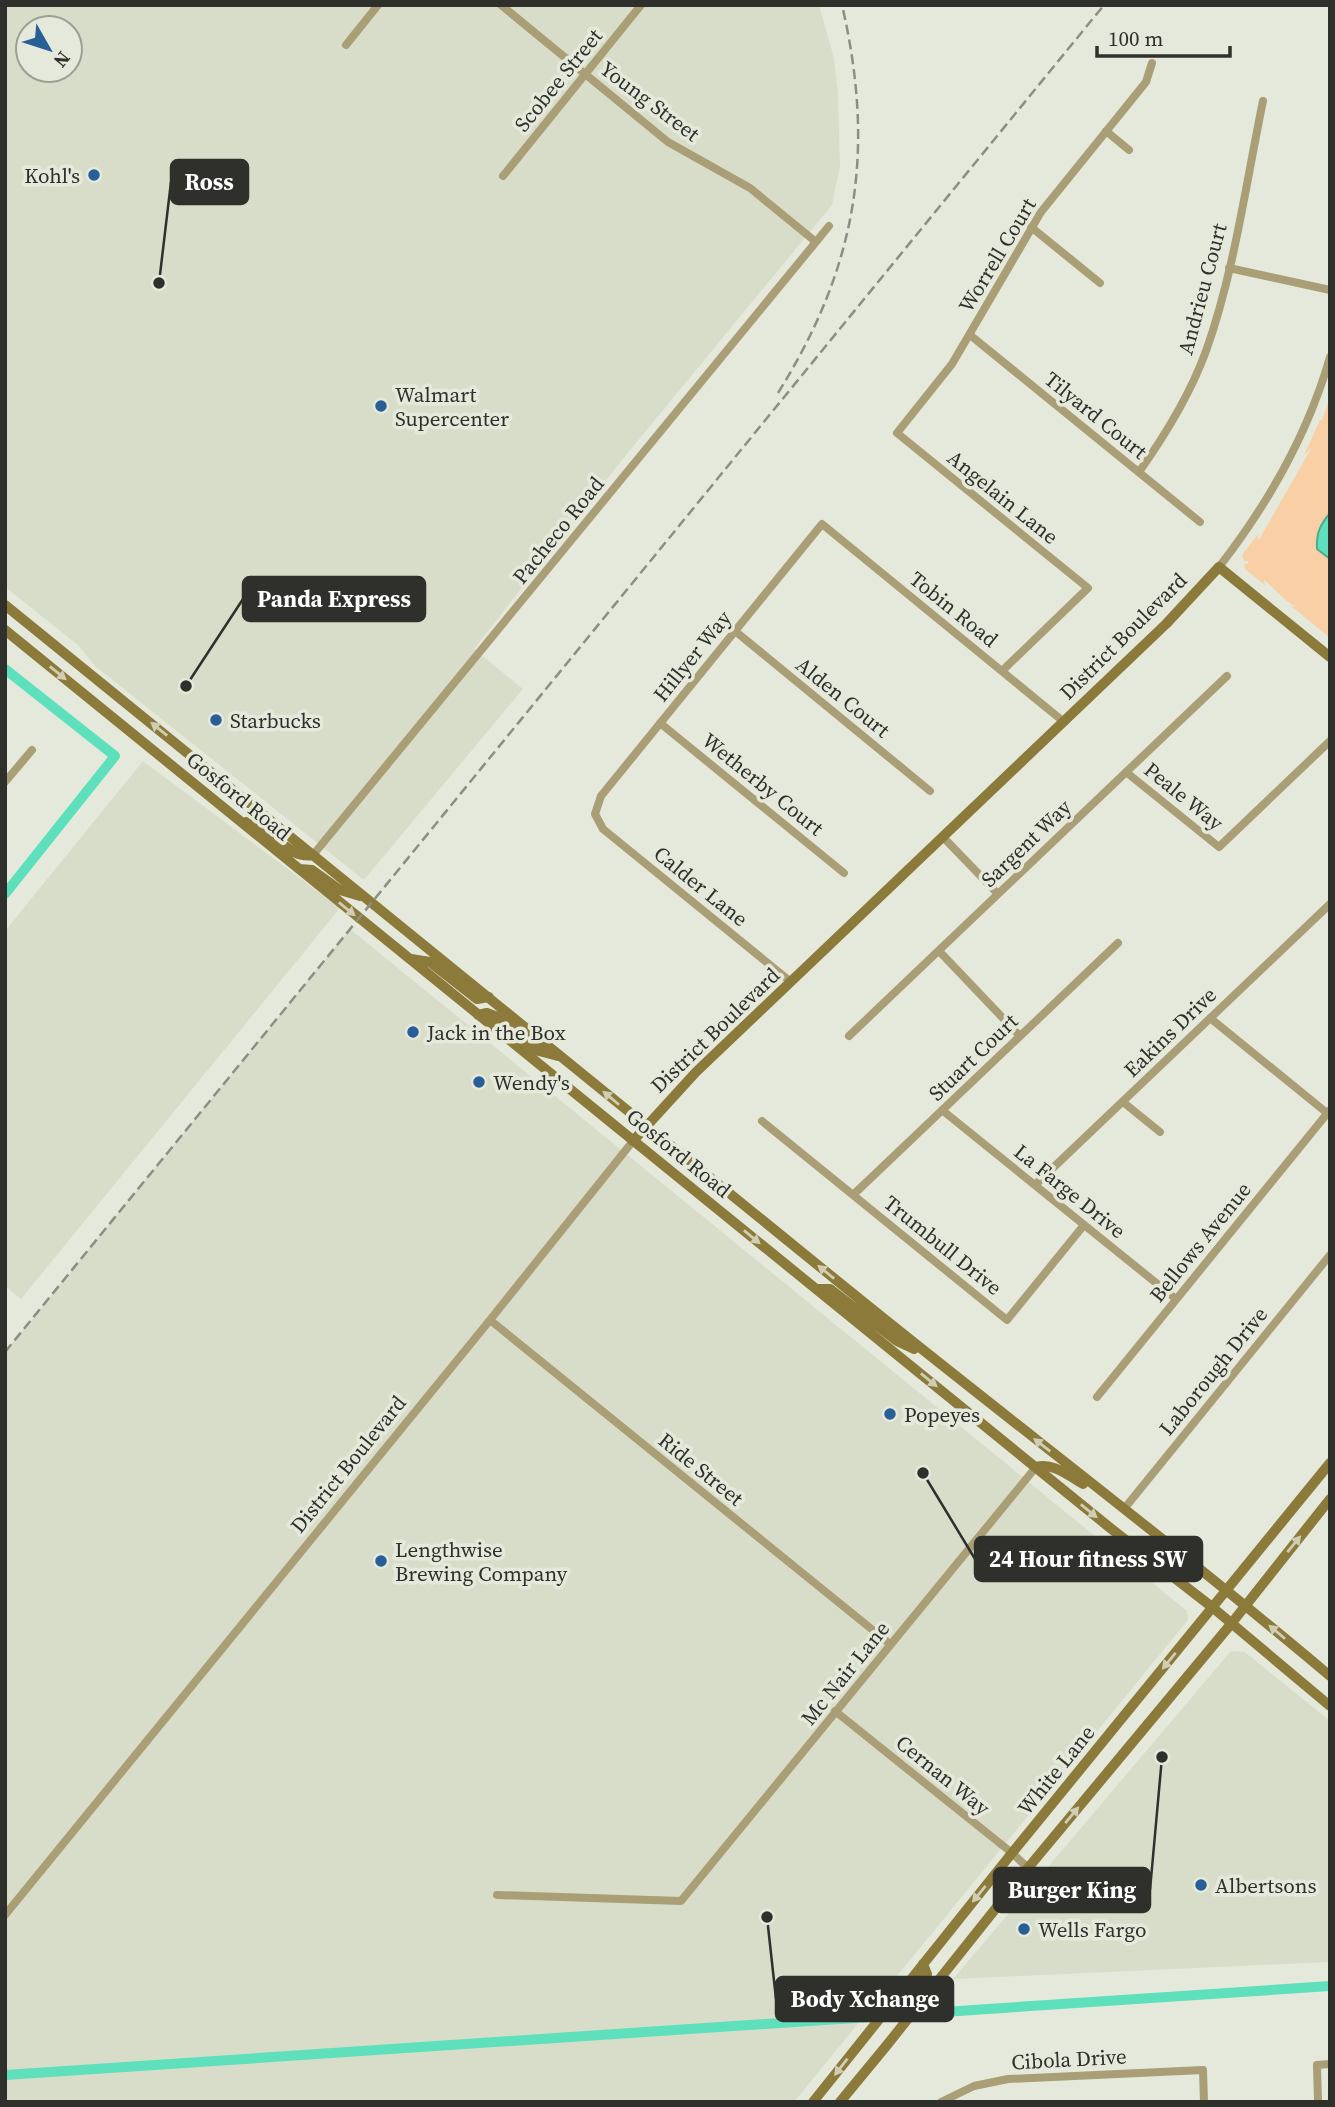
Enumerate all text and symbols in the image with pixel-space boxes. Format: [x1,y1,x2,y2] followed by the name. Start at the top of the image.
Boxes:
[14,14,84,84] north arrow
[1097,14,1230,58] scale bar
[507,22,609,138] street label: Scobee Street
[1108,24,1163,53] text: 100 m
[48,46,77,73] text: N
[594,54,706,148] street label: Young Street
[171,160,248,204] callout: Ross
[24,161,80,190] place label: Kohl's
[184,166,234,198] text: Ross
[86,167,102,183] marker: Kohl's
[951,192,1043,318] street label: Worrell Court
[1171,220,1233,358] street label: Andrieu Court
[1039,365,1154,466] street label: Tilyard Court
[395,380,509,433] place label: Walmart Supercenter
[373,398,389,414] marker: Walmart Supercenter
[941,443,1065,551] street label: Angelain Lane
[506,470,610,590] street label: Pacheco Road
[904,564,1004,654] street label: Tobin Road
[1053,566,1193,706] street label: District Boulevard
[243,577,425,621] callout: Panda Express
[257,583,411,615] text: Panda Express
[646,604,738,708] street label: Hillyer Way
[790,650,896,744] street label: Alden Court
[49,666,67,681] one-way arrow
[230,706,321,735] place label: Starbucks
[208,712,224,728] marker: Starbucks
[150,722,168,737] one-way arrow
[696,726,830,842] street label: Wetherby Court
[181,745,297,847] street label: Gosford Road
[1138,755,1230,837] street label: Peale Way
[975,792,1078,893] street label: Sargent Way
[648,839,754,933] street label: Calder Lane
[337,901,355,916] one-way arrow
[644,961,786,1099] street label: District Boulevard
[1117,980,1223,1084] street label: Eakins Drive
[922,1007,1024,1107] street label: Stuart Court
[426,1018,566,1047] place label: Jack in the Box
[405,1024,421,1040] marker: Jack in the Box
[493,1068,570,1097] place label: Wendy's
[471,1074,487,1090] marker: Wendy's
[603,1090,621,1105] one-way arrow
[621,1102,737,1204] street label: Gosford Road
[1008,1137,1132,1245] street label: La Farge Drive
[1143,1176,1257,1308] street label: Bellows Avenue
[878,1188,1008,1302] street label: Trumbull Drive
[743,1229,761,1243] one-way arrow
[817,1265,834,1280] one-way arrow
[1152,1301,1274,1441] street label: Laborough Drive
[920,1372,937,1387] one-way arrow
[283,1389,413,1539] street label: District Boulevard
[904,1400,980,1429] place label: Popeyes
[882,1406,898,1422] marker: Popeyes
[652,1426,750,1512] street label: Ride Street
[1033,1438,1051,1452] one-way arrow
[1081,1503,1098,1518] one-way arrow
[395,1535,567,1588] place label: Lengthwise Brewing Company
[1286,1536,1301,1554] one-way arrow
[975,1537,1202,1581] callout: 24 Hour fitness SW
[989,1543,1188,1575] text: 24 Hour fitness SW
[373,1553,389,1569] marker: Lengthwise Brewing Company
[794,1615,896,1731] street label: Mc Nair Lane
[1269,1625,1286,1640] one-way arrow
[1162,1652,1177,1669] one-way arrow
[1011,1719,1101,1821] street label: White Lane
[890,1728,996,1822] street label: Cernan Way
[1064,1807,1079,1824] one-way arrow
[994,1868,1150,1912] callout: Burger King
[1215,1871,1317,1900] place label: Albertsons
[1008,1874,1137,1906] text: Burger King
[1193,1877,1209,1893] marker: Albertsons
[972,1886,987,1903] one-way arrow
[1038,1915,1147,1944] place label: Wells Fargo
[1016,1921,1032,1937] marker: Wells Fargo
[776,1977,953,2021] callout: Body Xchange
[791,1983,939,2015] text: Body Xchange
[1011,2042,1127,2076] street label: Cibola Drive
[833,2057,848,2075] one-way arrow

